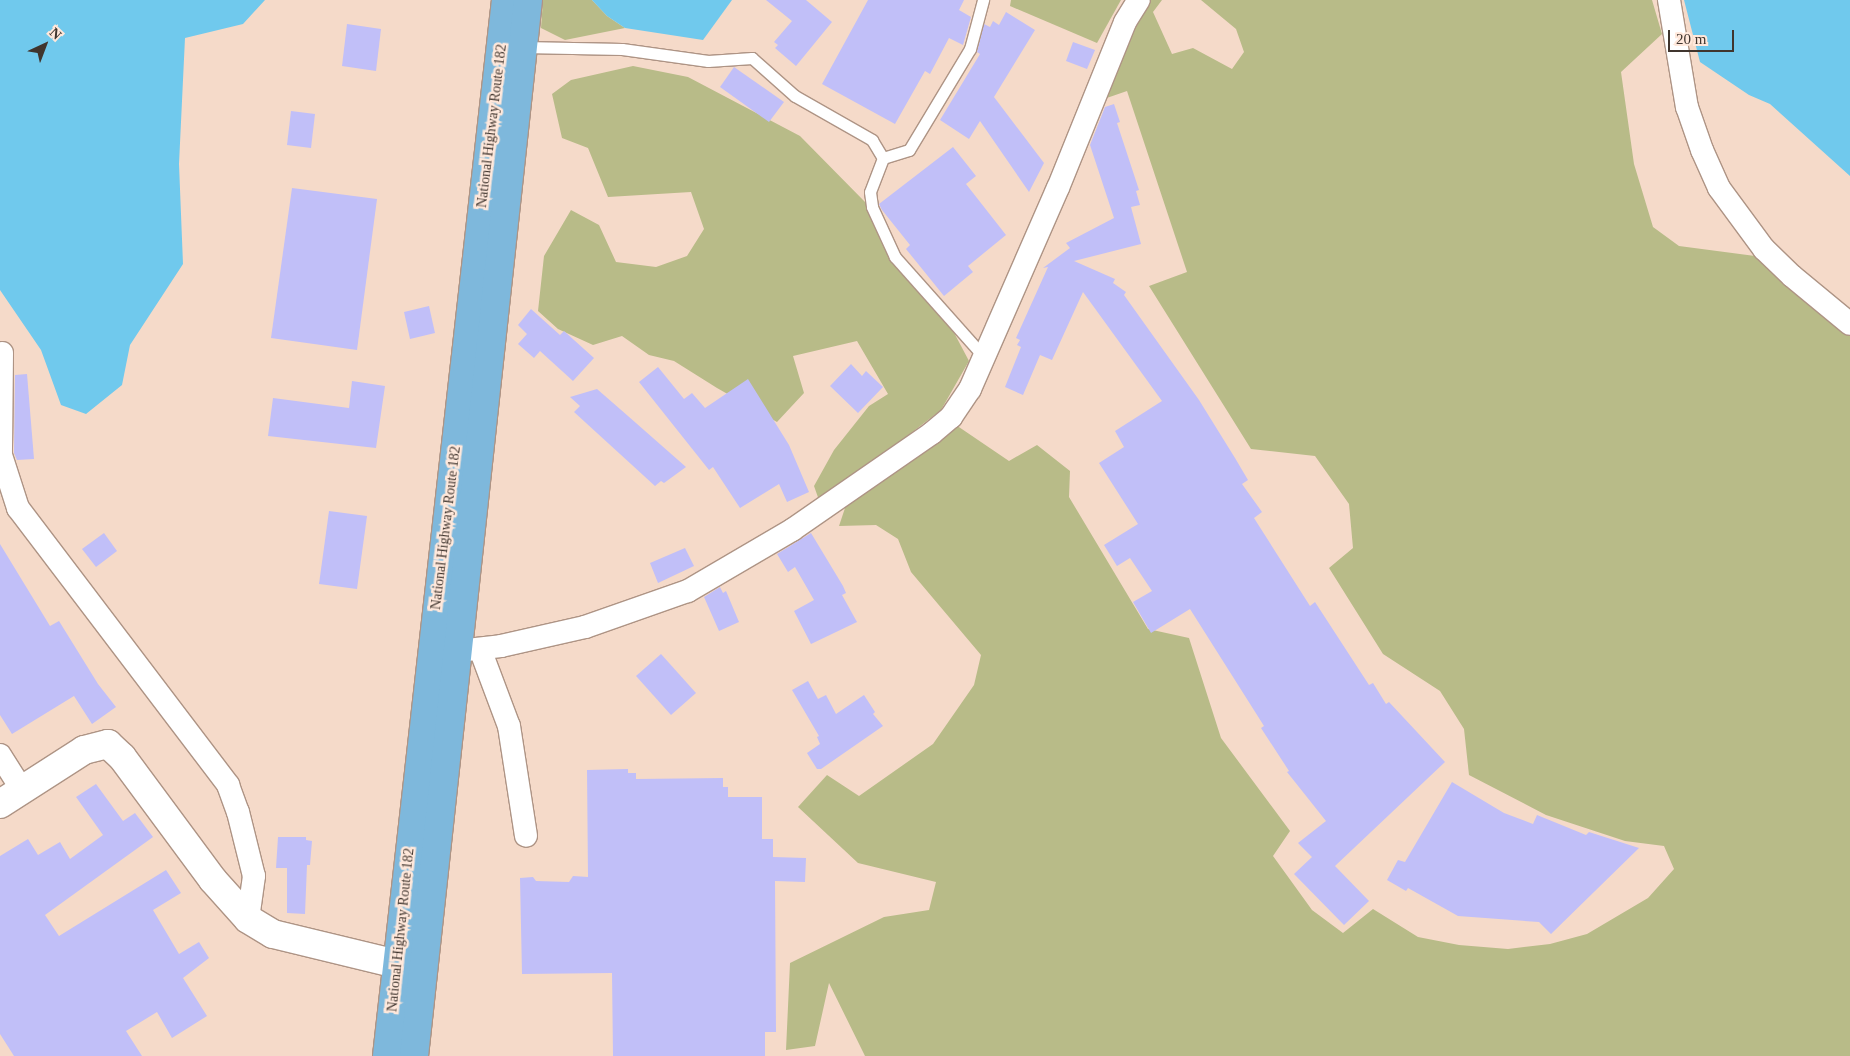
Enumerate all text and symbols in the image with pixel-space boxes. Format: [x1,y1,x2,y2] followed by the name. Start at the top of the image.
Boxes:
[20,20,70,70] north arrow
[1670,20,1736,52] scale bar
[47,25,64,43] text: N
[1676,31,1706,47] text: 20 m
[474,43,510,209] street label: National Highway Route 182
[428,445,464,611] street label: National Highway Route 182
[384,847,418,1013] street label: National Highway Route 182

